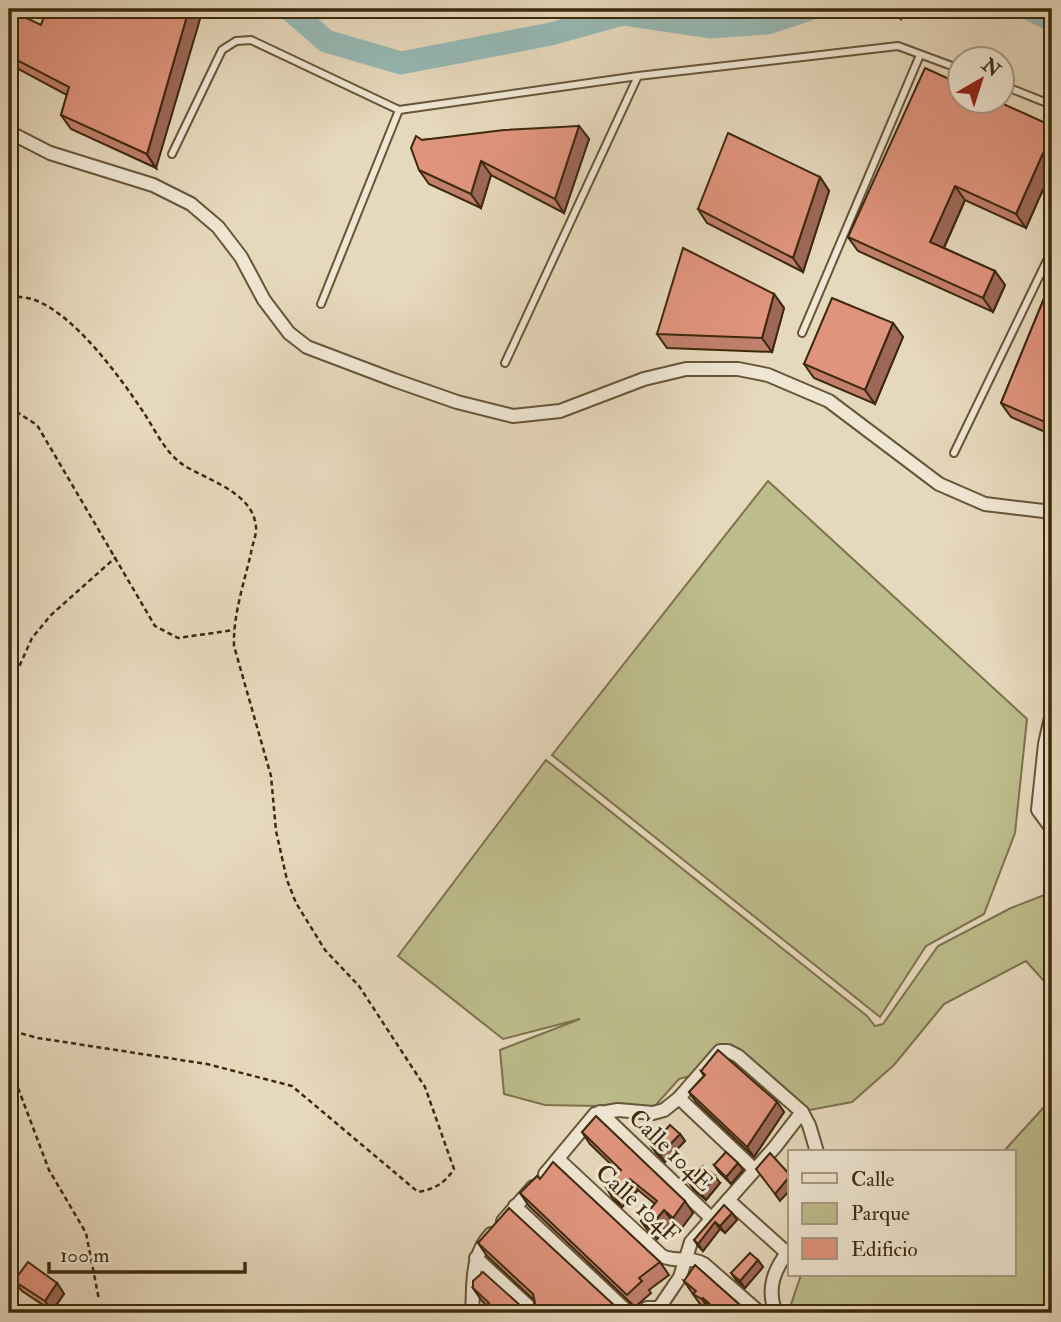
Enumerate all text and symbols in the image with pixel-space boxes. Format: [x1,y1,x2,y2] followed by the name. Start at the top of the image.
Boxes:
[946,46,1016,116] north arrow
[976,52,1006,83] text: N
[622,1103,719,1198] street label: Calle 104E
[788,1150,1016,1276] legend
[589,1157,686,1249] street label: Calle 104F
[851,1166,895,1193] text: Calle
[851,1200,910,1227] text: Parque
[49,1231,245,1275] scale bar
[851,1236,918,1263] text: Edificio
[60,1242,110,1269] text: 100 m

